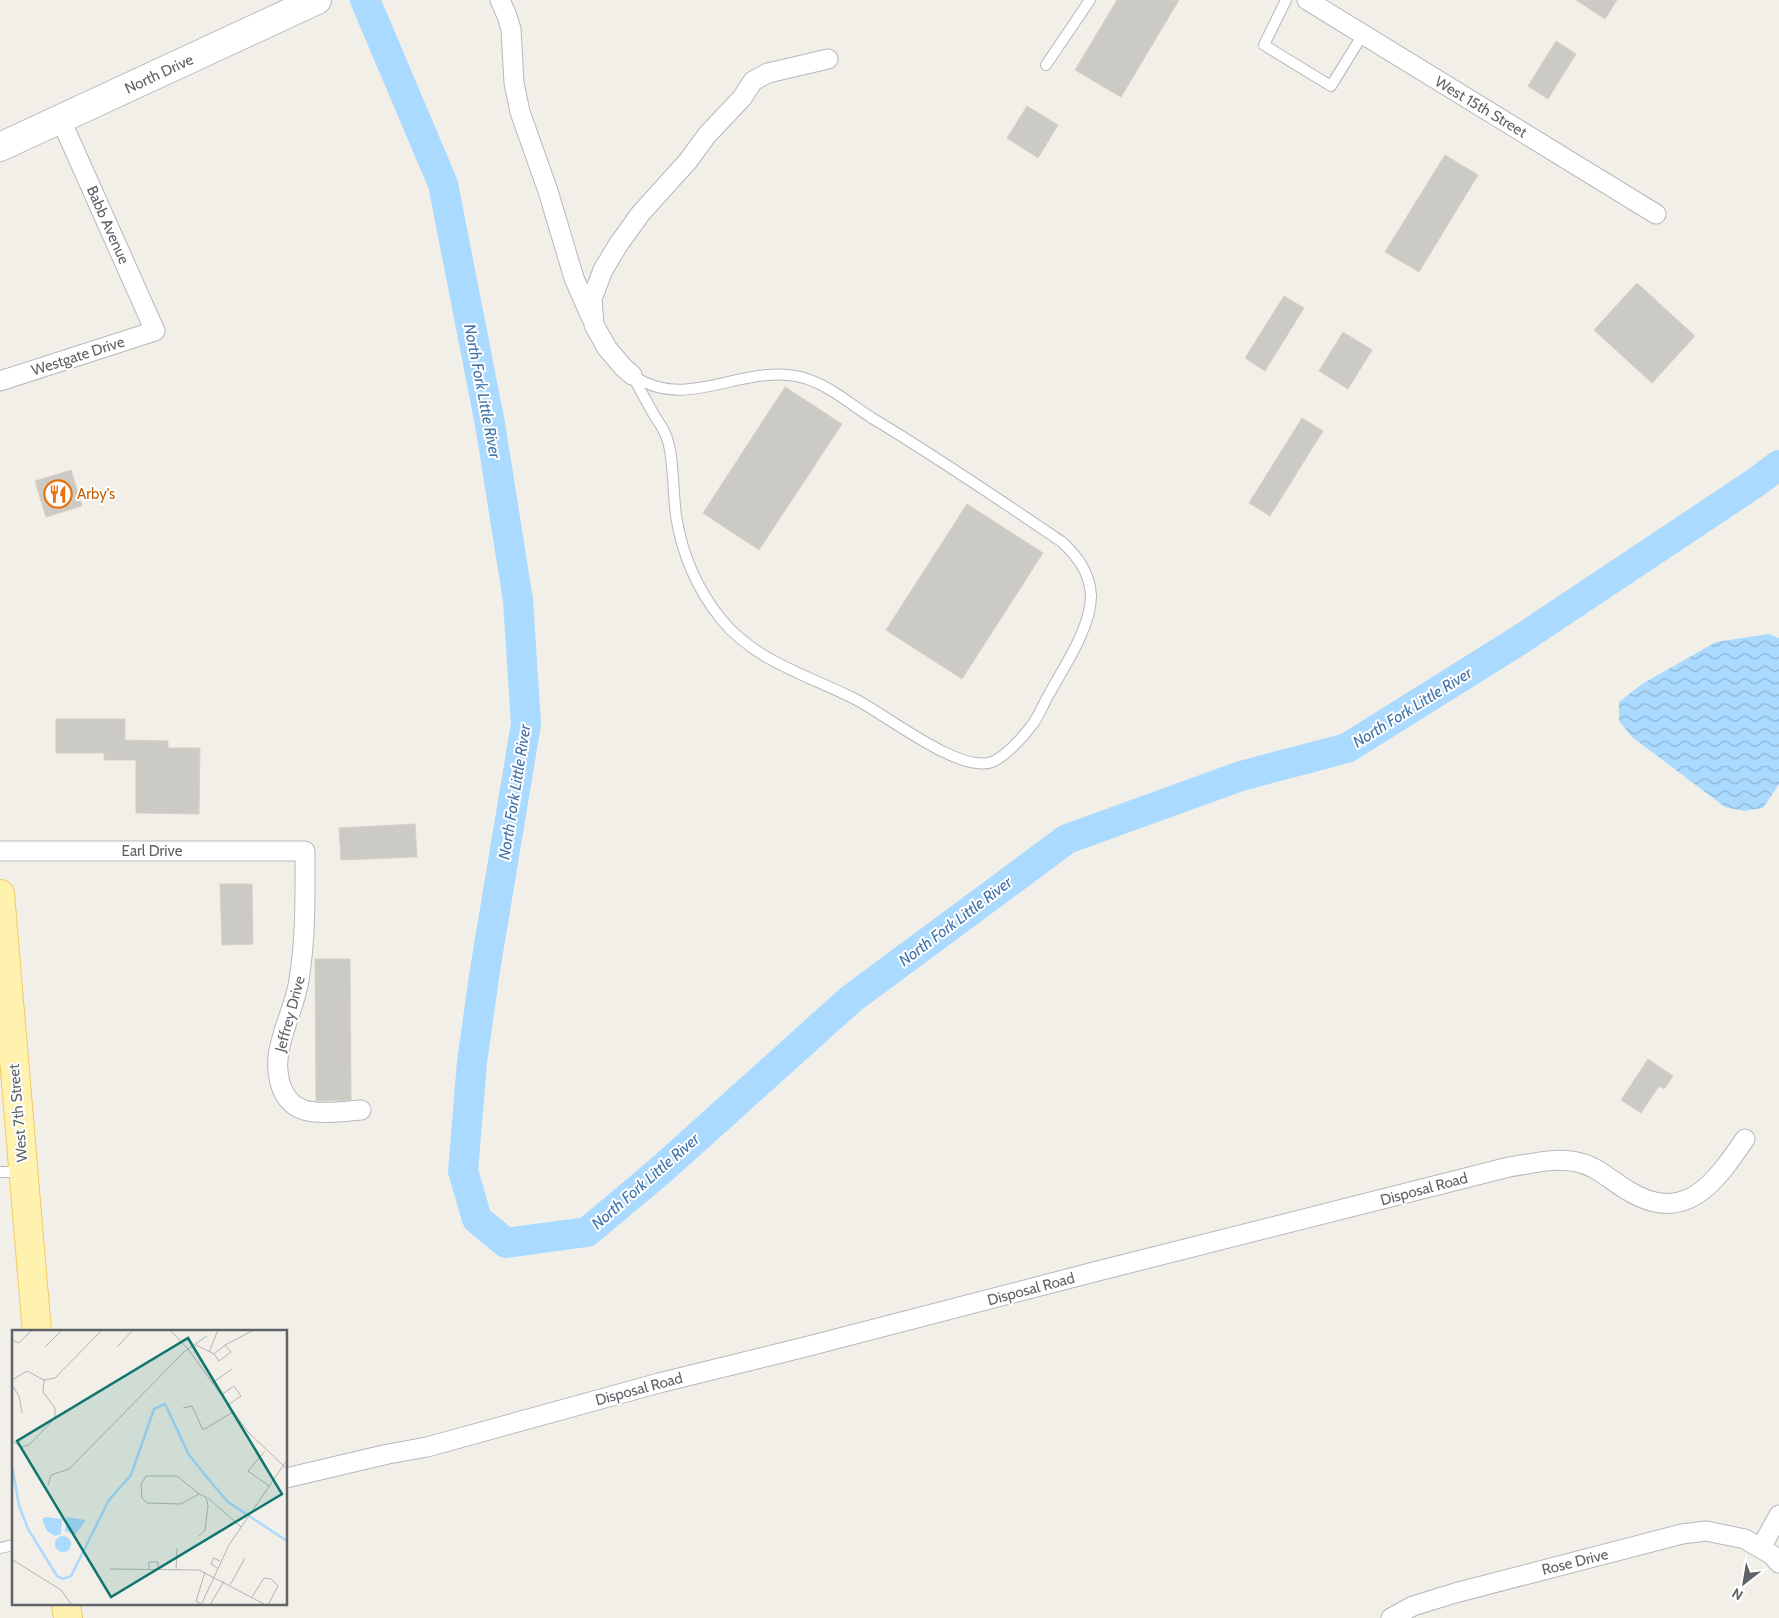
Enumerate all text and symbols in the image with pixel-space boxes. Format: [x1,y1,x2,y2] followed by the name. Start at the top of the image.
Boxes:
[122,50,196,98] street label: North Drive
[1432,72,1530,142] street label: West 15th Street
[83,183,133,267] street label: Babb Avenue
[460,322,505,461] water label: North Fork Little River
[29,332,127,380] street label: Westgate Drive
[43,479,73,509] restaurant icon: Arby's
[77,485,115,503] place label: Arby's
[1349,663,1476,752] water label: North Fork Little River
[494,722,535,861] water label: North Fork Little River
[122,842,183,860] street label: Earl Drive
[895,872,1016,970] water label: North Fork Little River
[271,974,309,1055] street label: Jeffrey Drive
[5,1063,31,1163] street label: West 7th Street
[588,1129,704,1233] water label: North Fork Little River
[1378,1169,1470,1209] street label: Disposal Road
[985,1269,1077,1309] street label: Disposal Road
[12,1330,288,1606] inset map
[593,1369,685,1409] street label: Disposal Road
[1540,1545,1610,1579] street label: Rose Drive
[1719,1558,1769,1608] north arrow
[1728,1584,1746,1604] text: N

